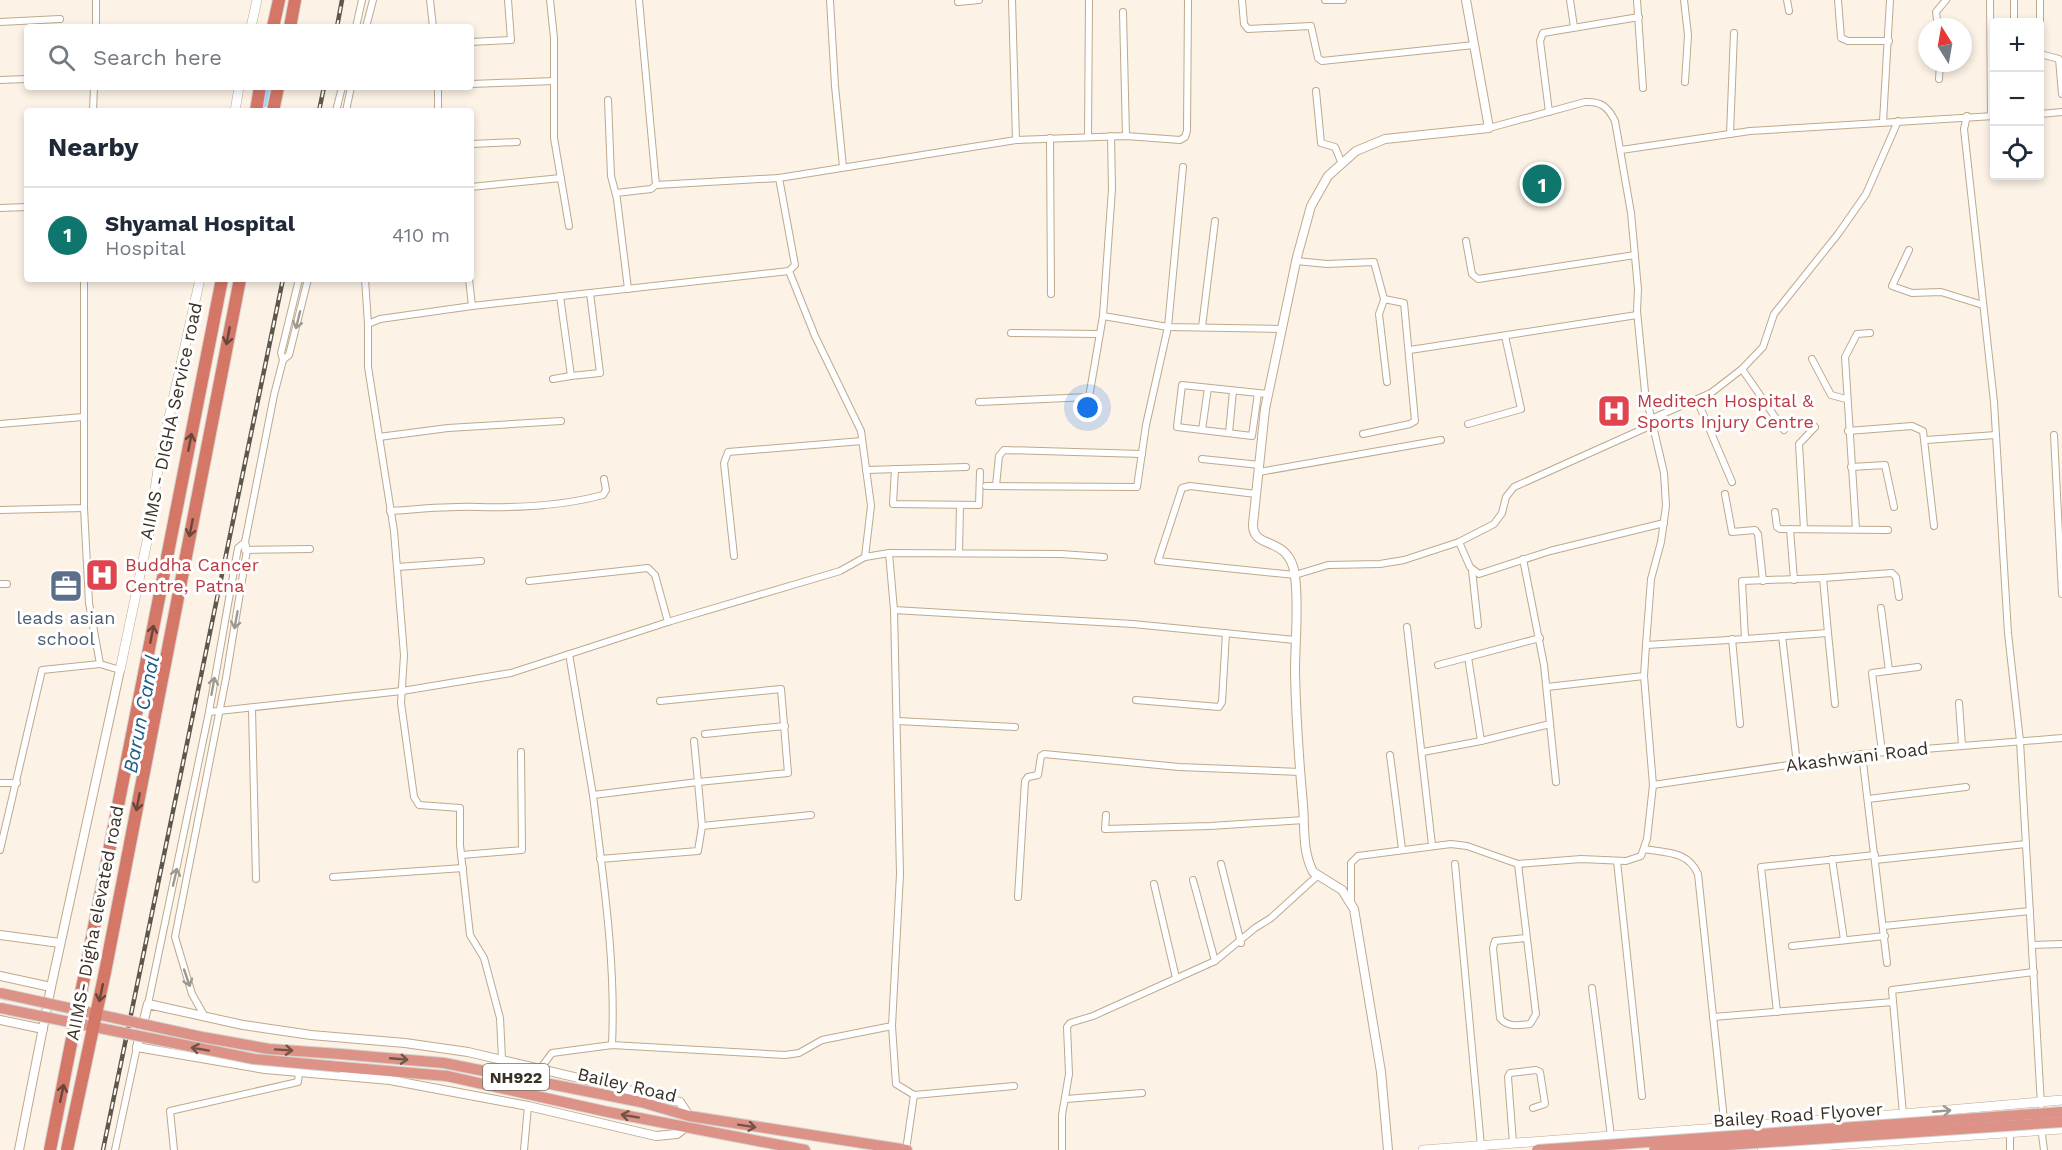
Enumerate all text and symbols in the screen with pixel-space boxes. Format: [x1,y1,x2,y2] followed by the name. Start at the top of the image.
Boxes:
[1918,18,1972,72] north arrow
[1990,18,2044,180] map controls
[1990,18,2044,72] button: +
[24,24,474,90] search box
[45,41,78,74] icon: search
[93,45,222,70] text: Search here
[1990,72,2044,126] button: −
[1990,126,2044,180] button: locate
[48,132,139,162] text: Nearby
[1522,162,1562,207] pin: 1
[105,211,295,236] text: Shyamal Hospital
[63,223,72,247] text: 1
[392,223,450,247] text: 410 m
[105,236,186,260] text: Hospital
[135,300,206,541] street label: AIIMS - DIGHA Service road
[291,311,303,330] one-way arrow
[222,326,233,346] one-way arrow
[1637,390,1814,432] place label: Meditech Hospital & Sports Injury Centre
[1073,393,1102,422] your location
[1596,393,1632,429] hospital icon: Meditech Hospital & Sports Injury Centre
[185,433,196,453] one-way arrow
[185,517,196,537] one-way arrow
[125,554,259,596] place label: Buddha Cancer Centre, Patna
[84,557,120,593] hospital icon: Buddha Cancer Centre, Patna
[48,568,84,604] office icon: leads asian school
[17,607,115,649] place label: leads asian school
[230,609,241,629] one-way arrow
[147,624,158,644] one-way arrow
[118,653,164,775] water label: Barun Canal
[208,677,219,696] one-way arrow
[1784,737,1929,776] street label: Akashwani Road
[132,791,143,811] one-way arrow
[61,804,128,1042] street label: AIIMS- Digha elevated road
[170,868,181,888] one-way arrow
[182,968,193,987] one-way arrow
[94,983,106,1002] one-way arrow
[191,1043,210,1054] one-way arrow
[273,1044,293,1055] one-way arrow
[388,1054,408,1065] one-way arrow
[575,1063,679,1106] street label: Bailey Road
[483,1064,549,1090] road number: NH922
[57,1083,68,1103] one-way arrow
[1712,1098,1884,1131] street label: Bailey Road Flyover
[1931,1105,1951,1116] one-way arrow
[620,1110,640,1121] one-way arrow
[737,1120,756,1131] one-way arrow

